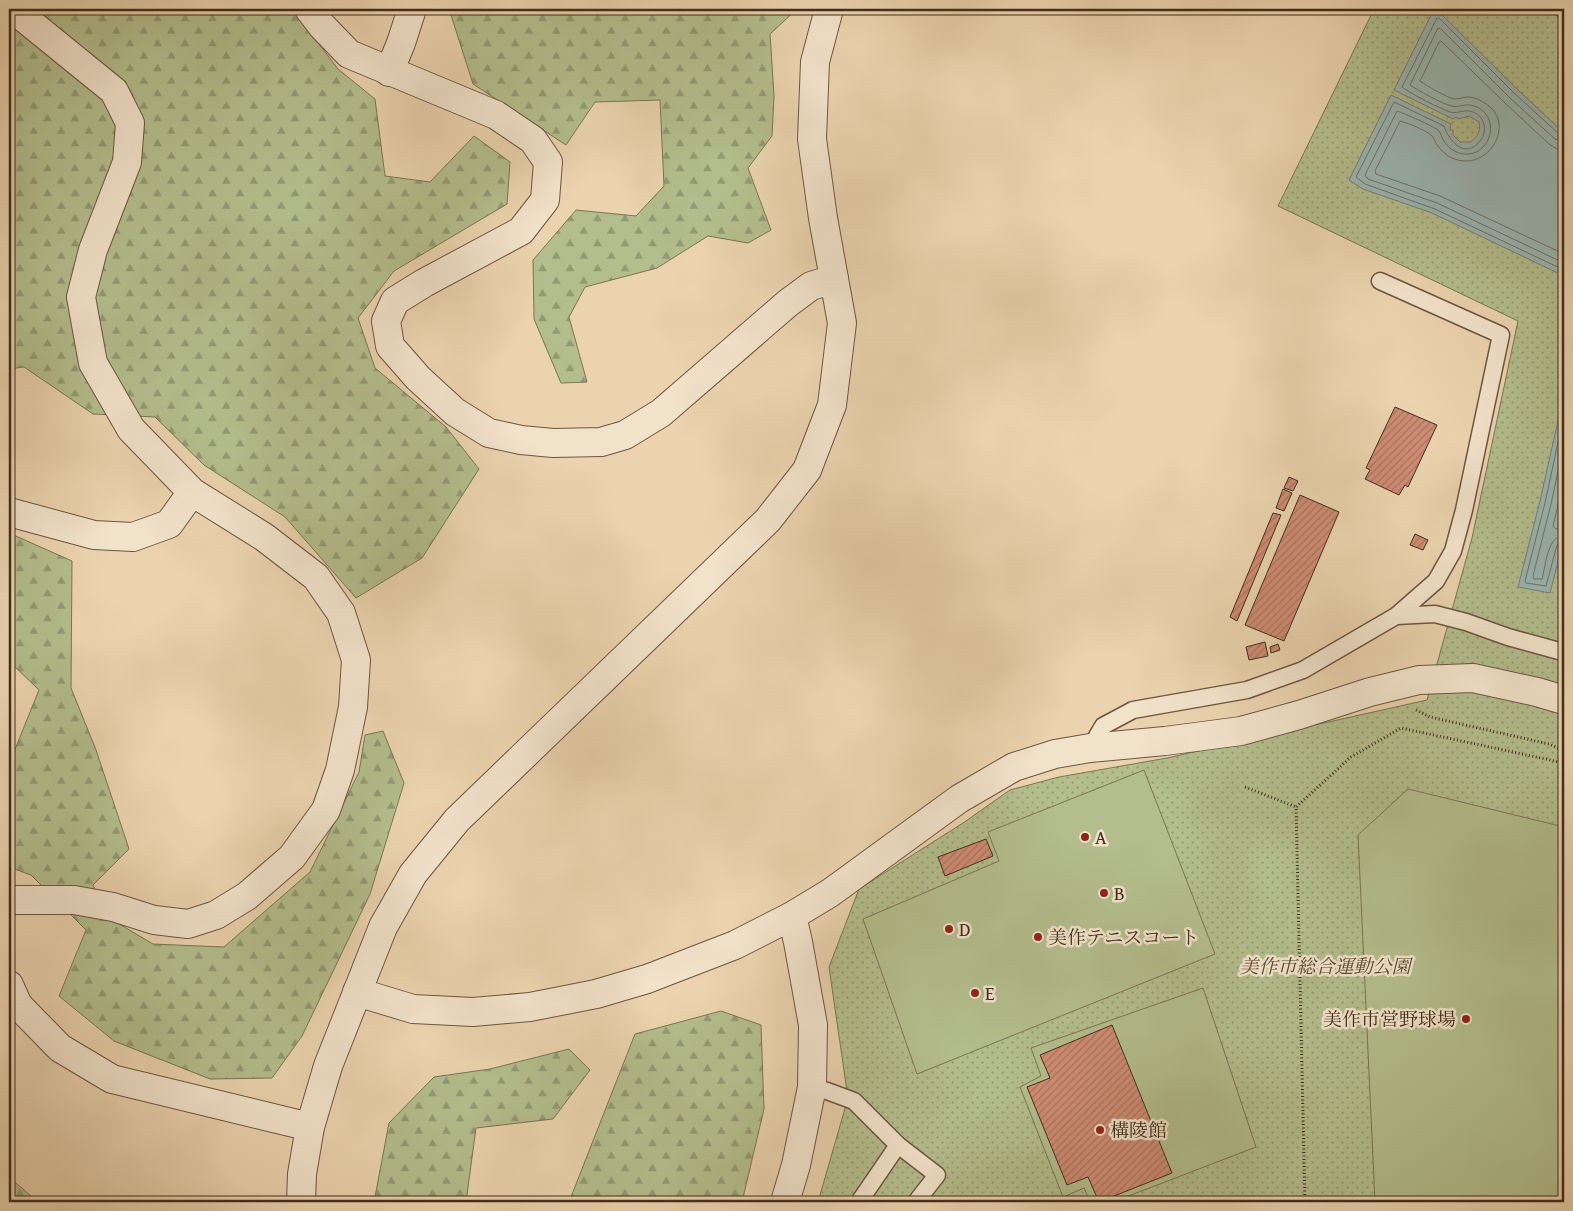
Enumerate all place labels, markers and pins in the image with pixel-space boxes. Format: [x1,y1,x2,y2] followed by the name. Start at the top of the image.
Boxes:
[1095,823,1107,851] place label: A
[1079,831,1091,843] marker: A
[1114,879,1125,907] place label: B
[1098,887,1110,899] marker: B
[959,915,971,943] place label: D
[943,923,955,935] marker: D
[1048,923,1199,951] place label: 美作テニスコート
[1032,931,1044,943] marker: 美作テニスコート
[985,979,995,1007] place label: E
[969,987,981,999] marker: E
[1323,1005,1456,1033] place label: 美作市営野球場
[1460,1013,1472,1025] marker: 美作市営野球場
[1110,1116,1167,1144] place label: 構陵館
[1094,1124,1106,1136] marker: 構陵館

